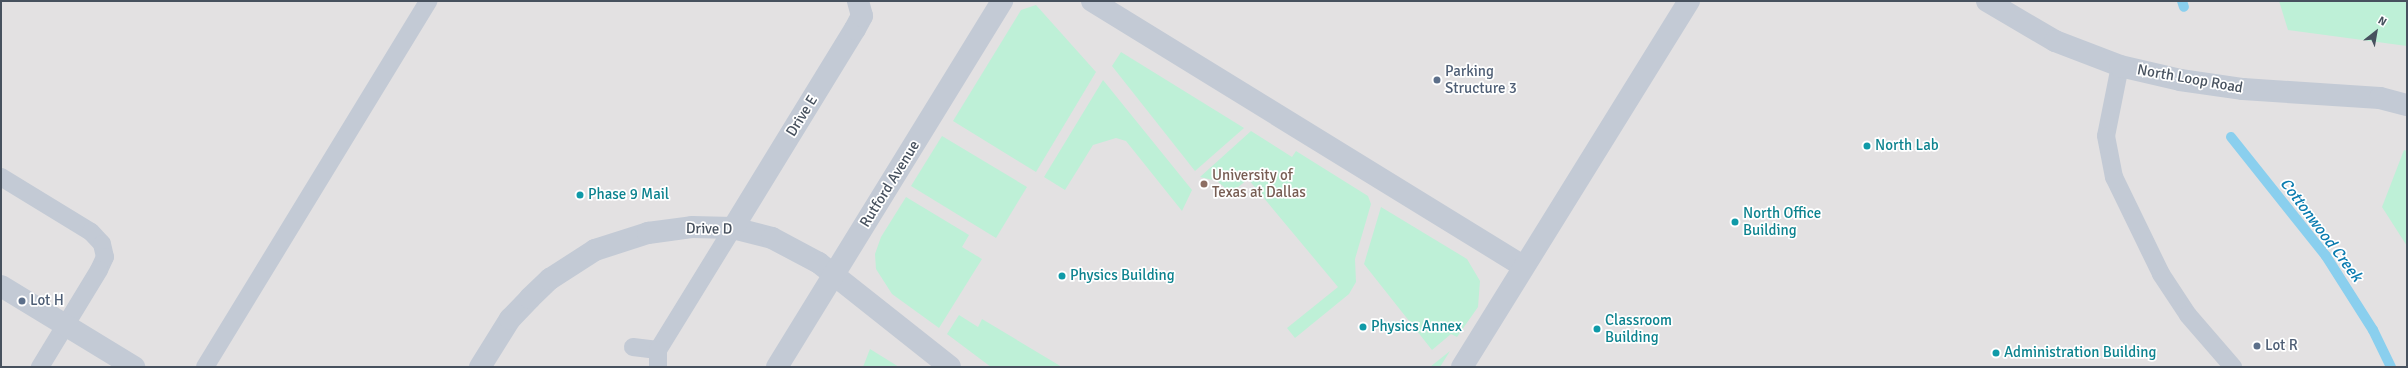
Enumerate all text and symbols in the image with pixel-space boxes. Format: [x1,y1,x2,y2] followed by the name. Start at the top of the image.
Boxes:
[2356,12,2396,52] north arrow
[2376,14,2389,29] text: N
[2136,61,2244,97] street label: North Loop Road
[1445,62,1517,97] place label: Parking Structure 3
[1432,75,1442,85] marker: Parking Structure 3
[782,92,822,140] street label: Drive E
[856,137,924,231] street label: Rutford Avenue
[1875,137,1939,155] place label: North Lab
[1862,141,1872,151] marker: North Lab
[1212,166,1306,201] place label: University of Texas at Dallas
[2276,174,2366,286] water label: Cottonwood Creek
[1199,179,1209,189] marker: University of Texas at Dallas
[588,186,669,204] place label: Phase 9 Mail
[575,190,585,200] marker: Phase 9 Mail
[1743,204,1821,239] place label: North Office Building
[1730,217,1740,227] marker: North Office Building
[686,220,732,238] street label: Drive D
[1070,267,1175,285] place label: Physics Building
[1057,271,1067,281] marker: Physics Building
[30,292,64,310] place label: Lot H
[17,296,27,306] marker: Lot H
[1605,311,1672,346] place label: Classroom Building
[1371,318,1462,336] place label: Physics Annex
[1358,322,1368,332] marker: Physics Annex
[1592,324,1602,334] marker: Classroom Building
[2265,337,2298,355] place label: Lot R
[2252,341,2262,351] marker: Lot R
[2004,344,2156,362] place label: Administration Building
[1991,348,2001,358] marker: Administration Building

